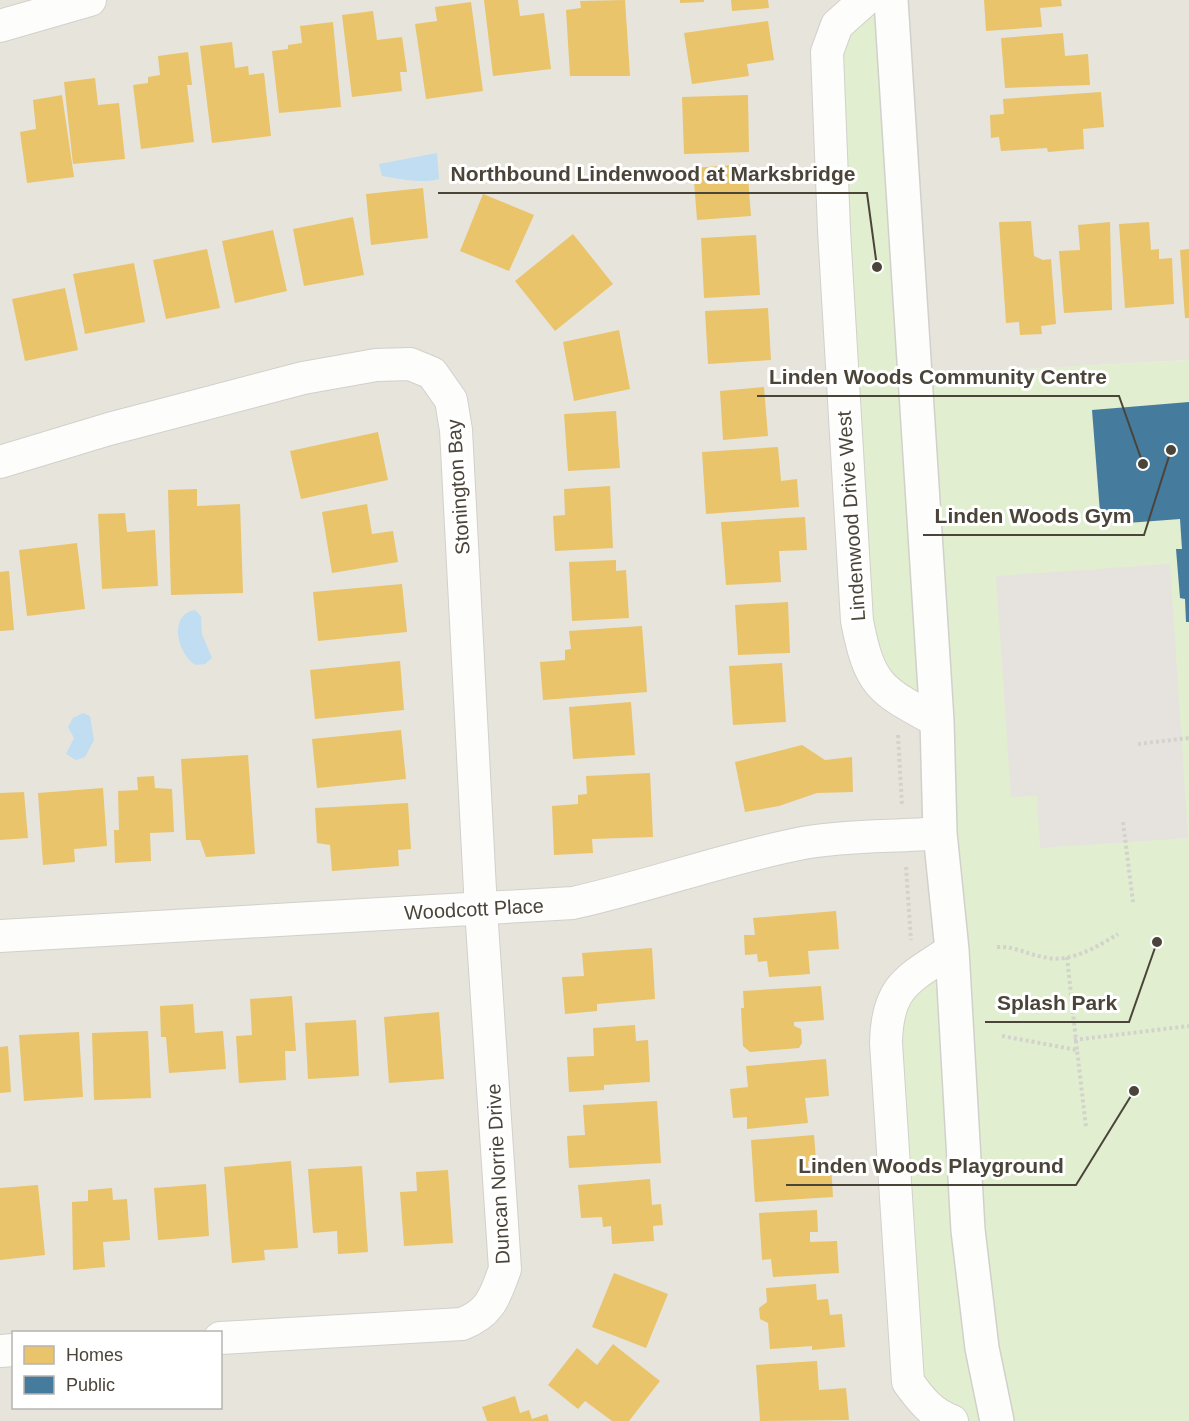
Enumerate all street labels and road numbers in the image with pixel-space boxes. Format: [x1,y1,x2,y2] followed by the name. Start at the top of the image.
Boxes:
[833,410,869,622] street label: Lindenwood Drive West
[442,419,474,555] street label: Stonington Bay
[404,894,544,924] street label: Woodcott Place
[482,1083,514,1265] street label: Duncan Norrie Drive

